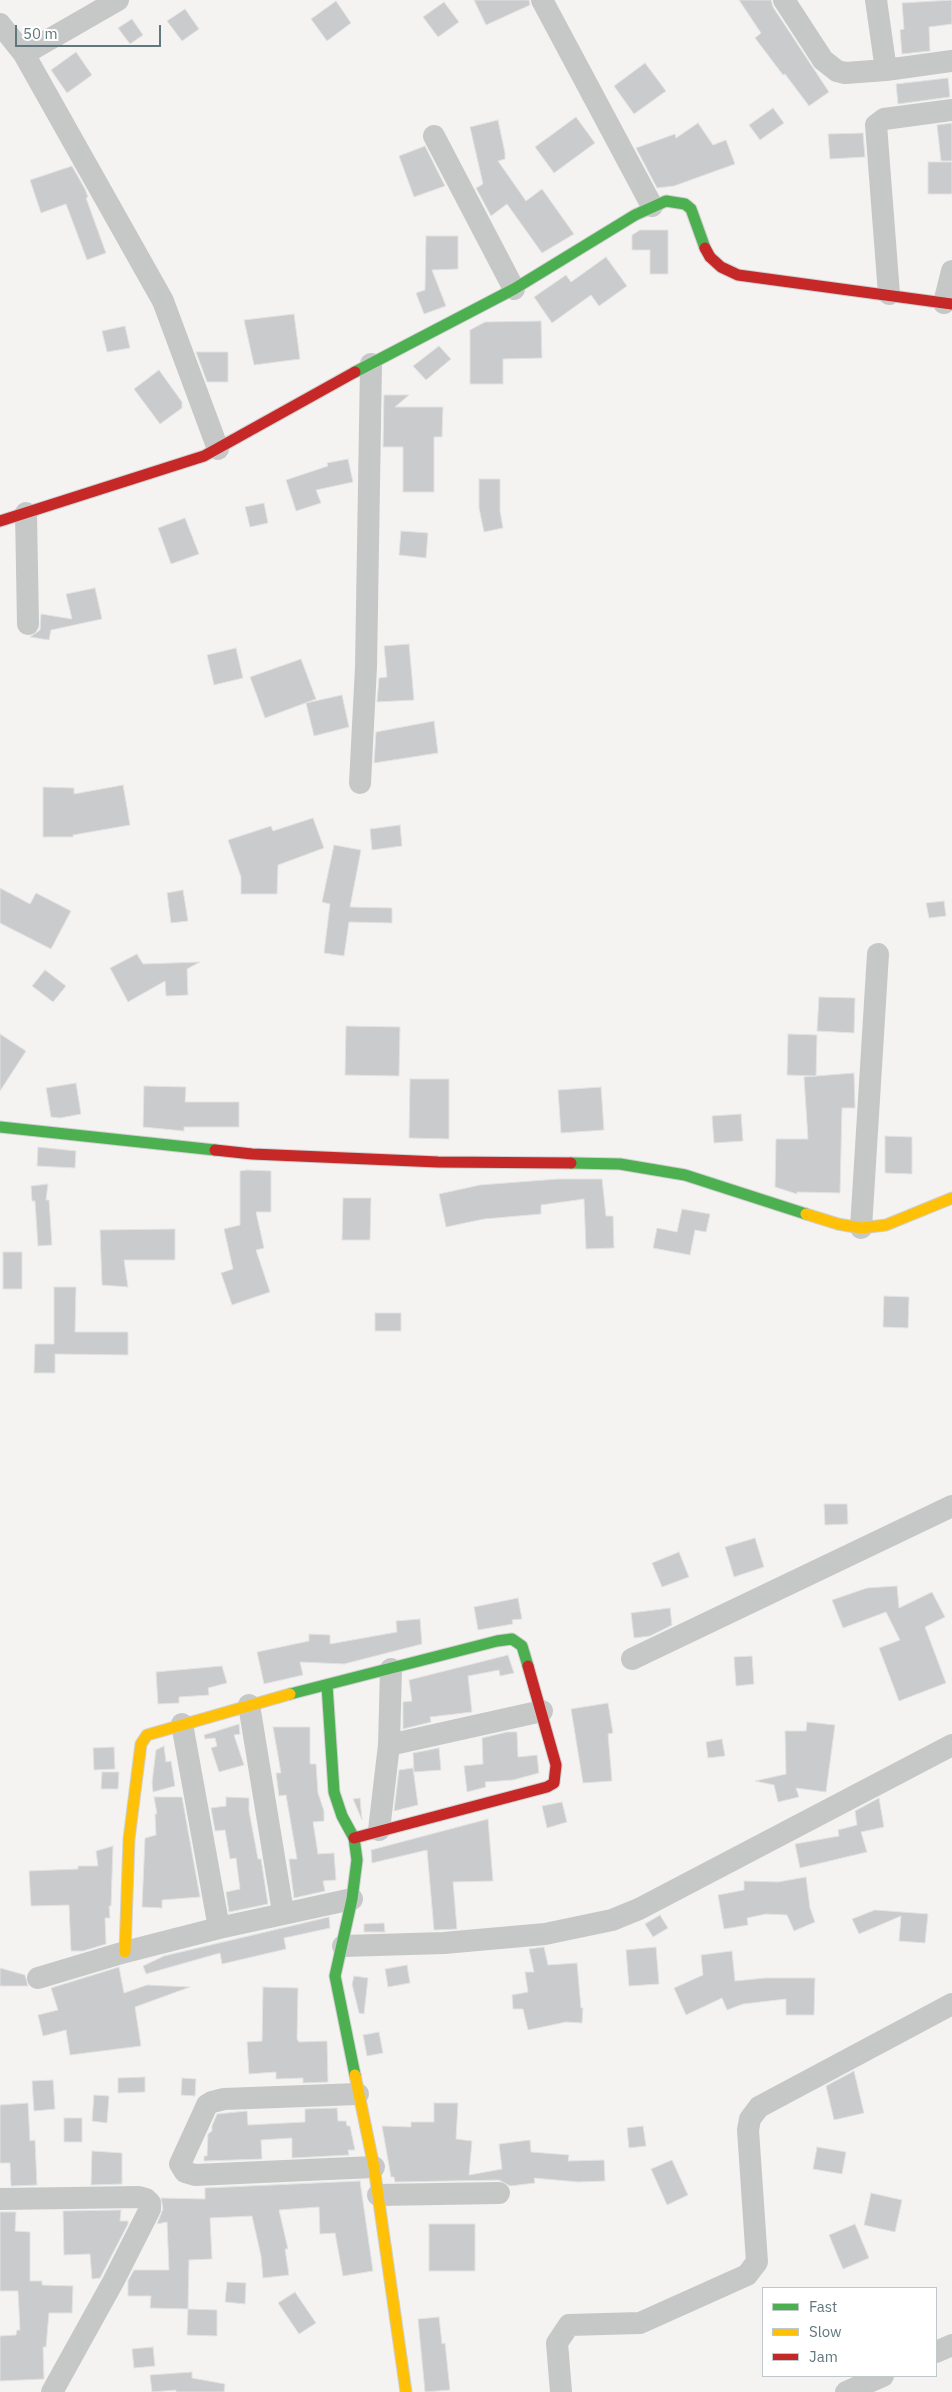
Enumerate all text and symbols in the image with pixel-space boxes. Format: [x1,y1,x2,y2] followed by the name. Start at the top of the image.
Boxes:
[18,15,164,47] scale bar
[23,24,58,43] text: 50 m
[762,2287,937,2377] legend
[809,2297,837,2316] text: Fast
[809,2322,842,2341] text: Slow
[809,2347,838,2366] text: Jam

